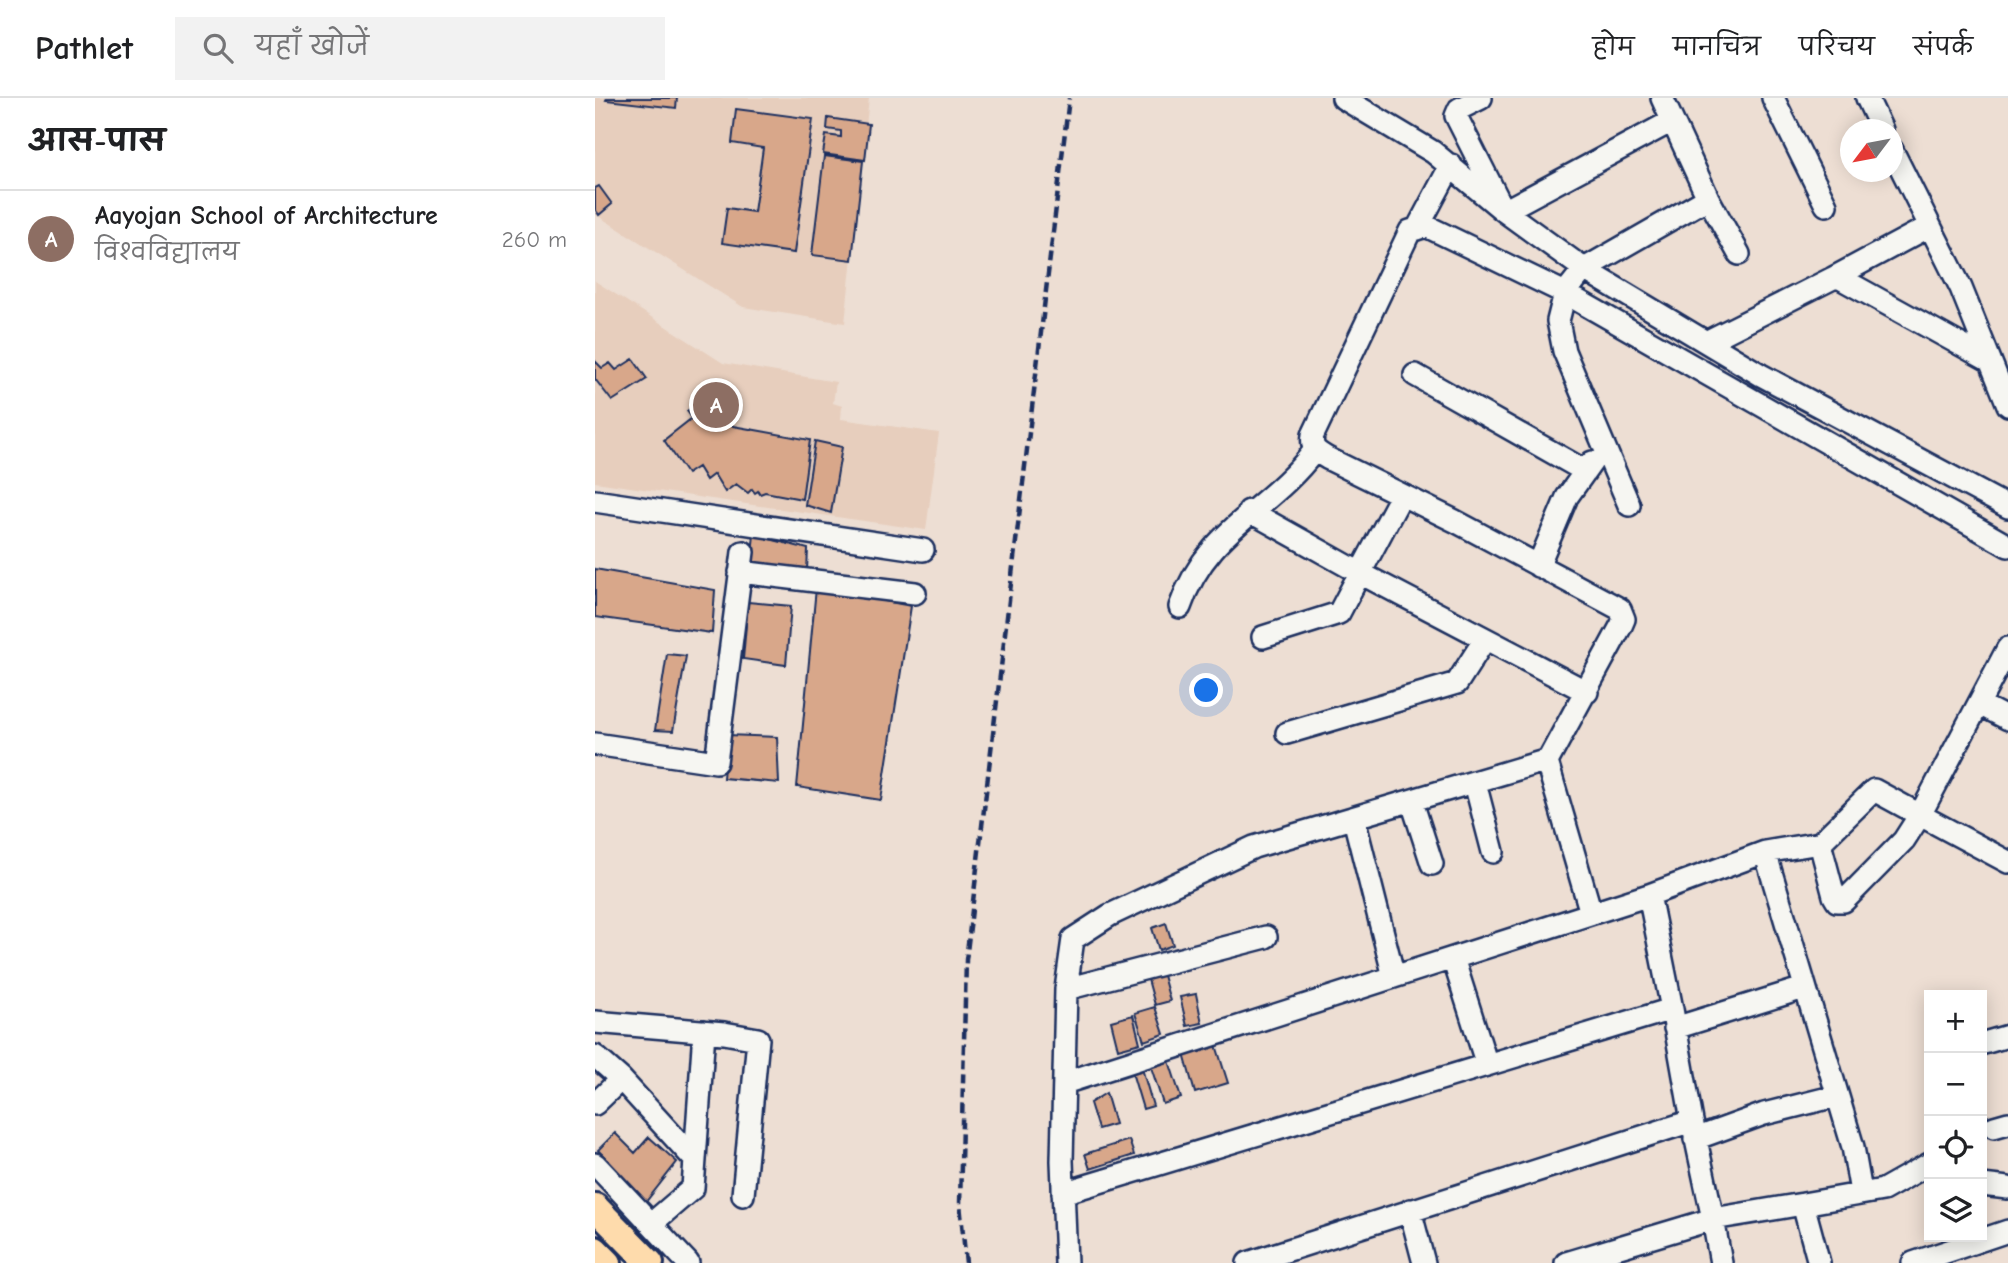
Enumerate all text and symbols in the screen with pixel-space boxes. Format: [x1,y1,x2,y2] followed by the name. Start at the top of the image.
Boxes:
[175,17,665,80] search box
[35,29,133,67] text: Pathlet
[199,29,237,67] icon: search
[255,32,369,62] text: यहाँ खोजें
[1592,33,1635,61] text: होम
[1673,33,1761,61] text: मानचित्र
[1799,33,1875,61] text: परिचय
[1913,33,1973,61] text: संपर्क
[1840,119,1903,182] north arrow
[28,124,165,159] text: आस-पास
[95,201,438,231] text: Aayojan School of Architecture
[45,226,57,253] text: A
[502,226,567,253] text: 260 m
[95,239,239,266] text: विश्वविद्यालय
[693,379,739,431] pin: A
[1189,673,1223,707] your location
[1924,990,1987,1242] map controls
[1924,990,1987,1053] button: +
[1924,1053,1987,1116] button: −
[1924,1116,1987,1179] button: locate
[1924,1179,1987,1242] button: layers

